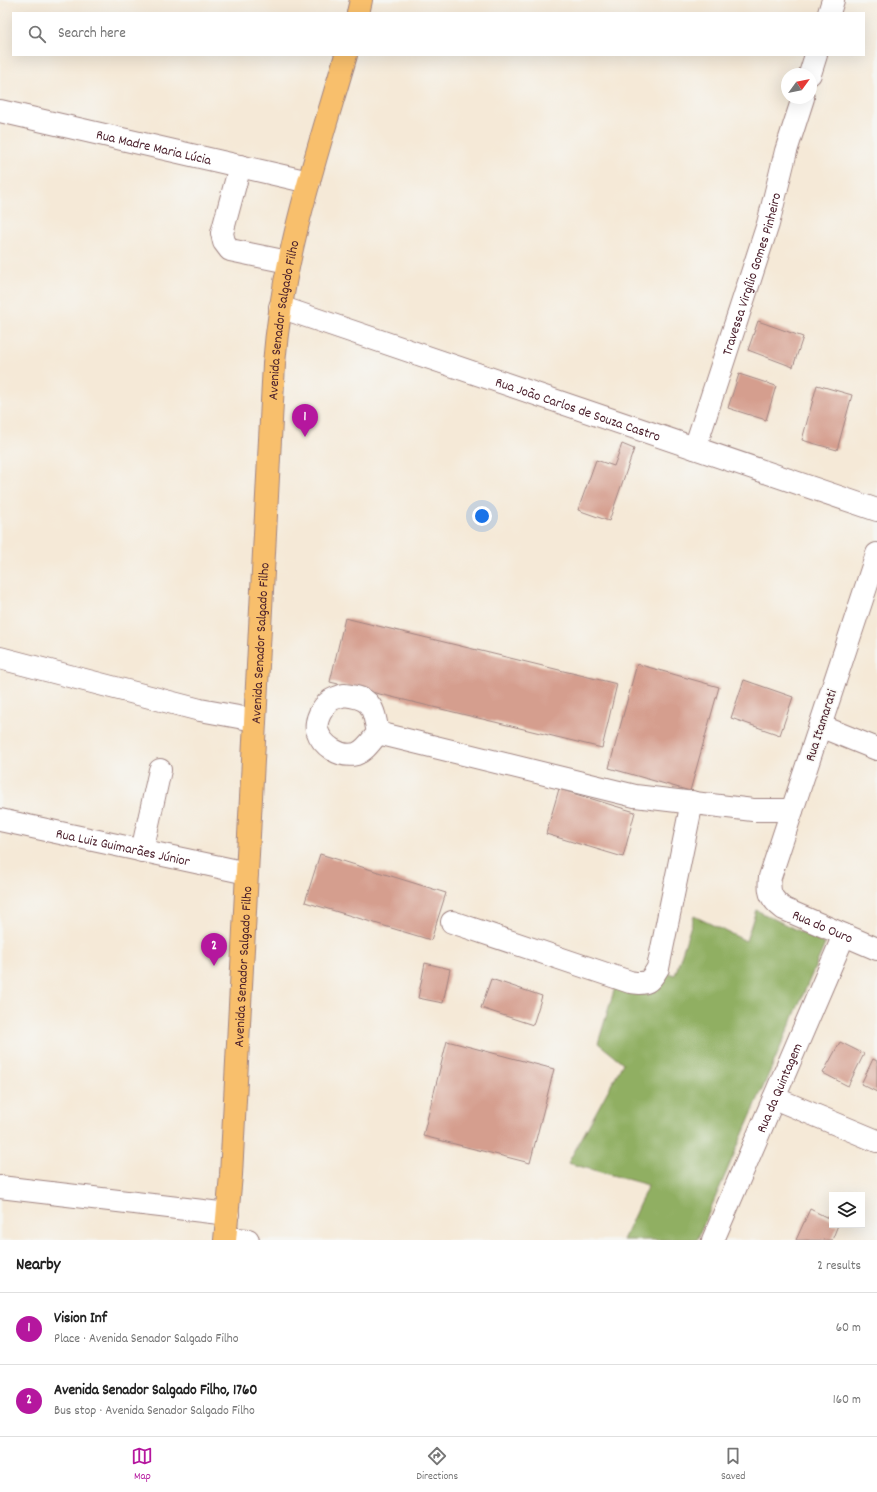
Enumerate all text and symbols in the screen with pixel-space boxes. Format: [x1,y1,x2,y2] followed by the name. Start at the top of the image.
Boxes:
[12,12,865,56] search box
[26,23,48,45] icon: search
[58,23,126,45] text: Search here
[781,68,817,104] north arrow
[94,125,213,171] street label: Rua Madre Maria Lúcia
[718,191,787,358] street label: Travessa Virgílio Gomes Pinheiro
[264,239,305,401] street label: Avenida Senador Salgado Filho
[492,373,663,448] street label: Rua João Carlos de Souza Castro
[292,404,318,437] pin: 1
[472,506,492,526] your location
[247,562,275,724] street label: Avenida Senador Salgado Filho
[801,687,843,764] street label: Rua Itamarati
[54,824,192,873] street label: Rua Luiz Guimarães Júnior
[230,886,258,1048] street label: Avenida Senador Salgado Filho
[789,906,856,949] street label: Rua do Ouro
[201,933,227,966] pin: 2
[752,1040,808,1136] street label: Rua da Quintagem
[829,1192,865,1228] map controls
[829,1192,865,1228] button: layers
[16,1254,60,1278] text: Nearby
[817,1257,861,1276] text: 2 results
[54,1308,107,1330] text: Vision Inf
[28,1319,30,1338] text: 1
[836,1319,861,1338] text: 60 m
[54,1330,239,1349] text: Place · Avenida Senador Salgado Filho
[54,1380,257,1402] text: Avenida Senador Salgado Filho, 1760
[26,1391,32,1410] text: 2
[833,1391,861,1410] text: 160 m
[54,1402,255,1421] text: Bus stop · Avenida Senador Salgado Filho
[131,1445,153,1485] tab: Map
[416,1445,458,1485] tab: Directions
[721,1445,746,1485] tab: Saved

